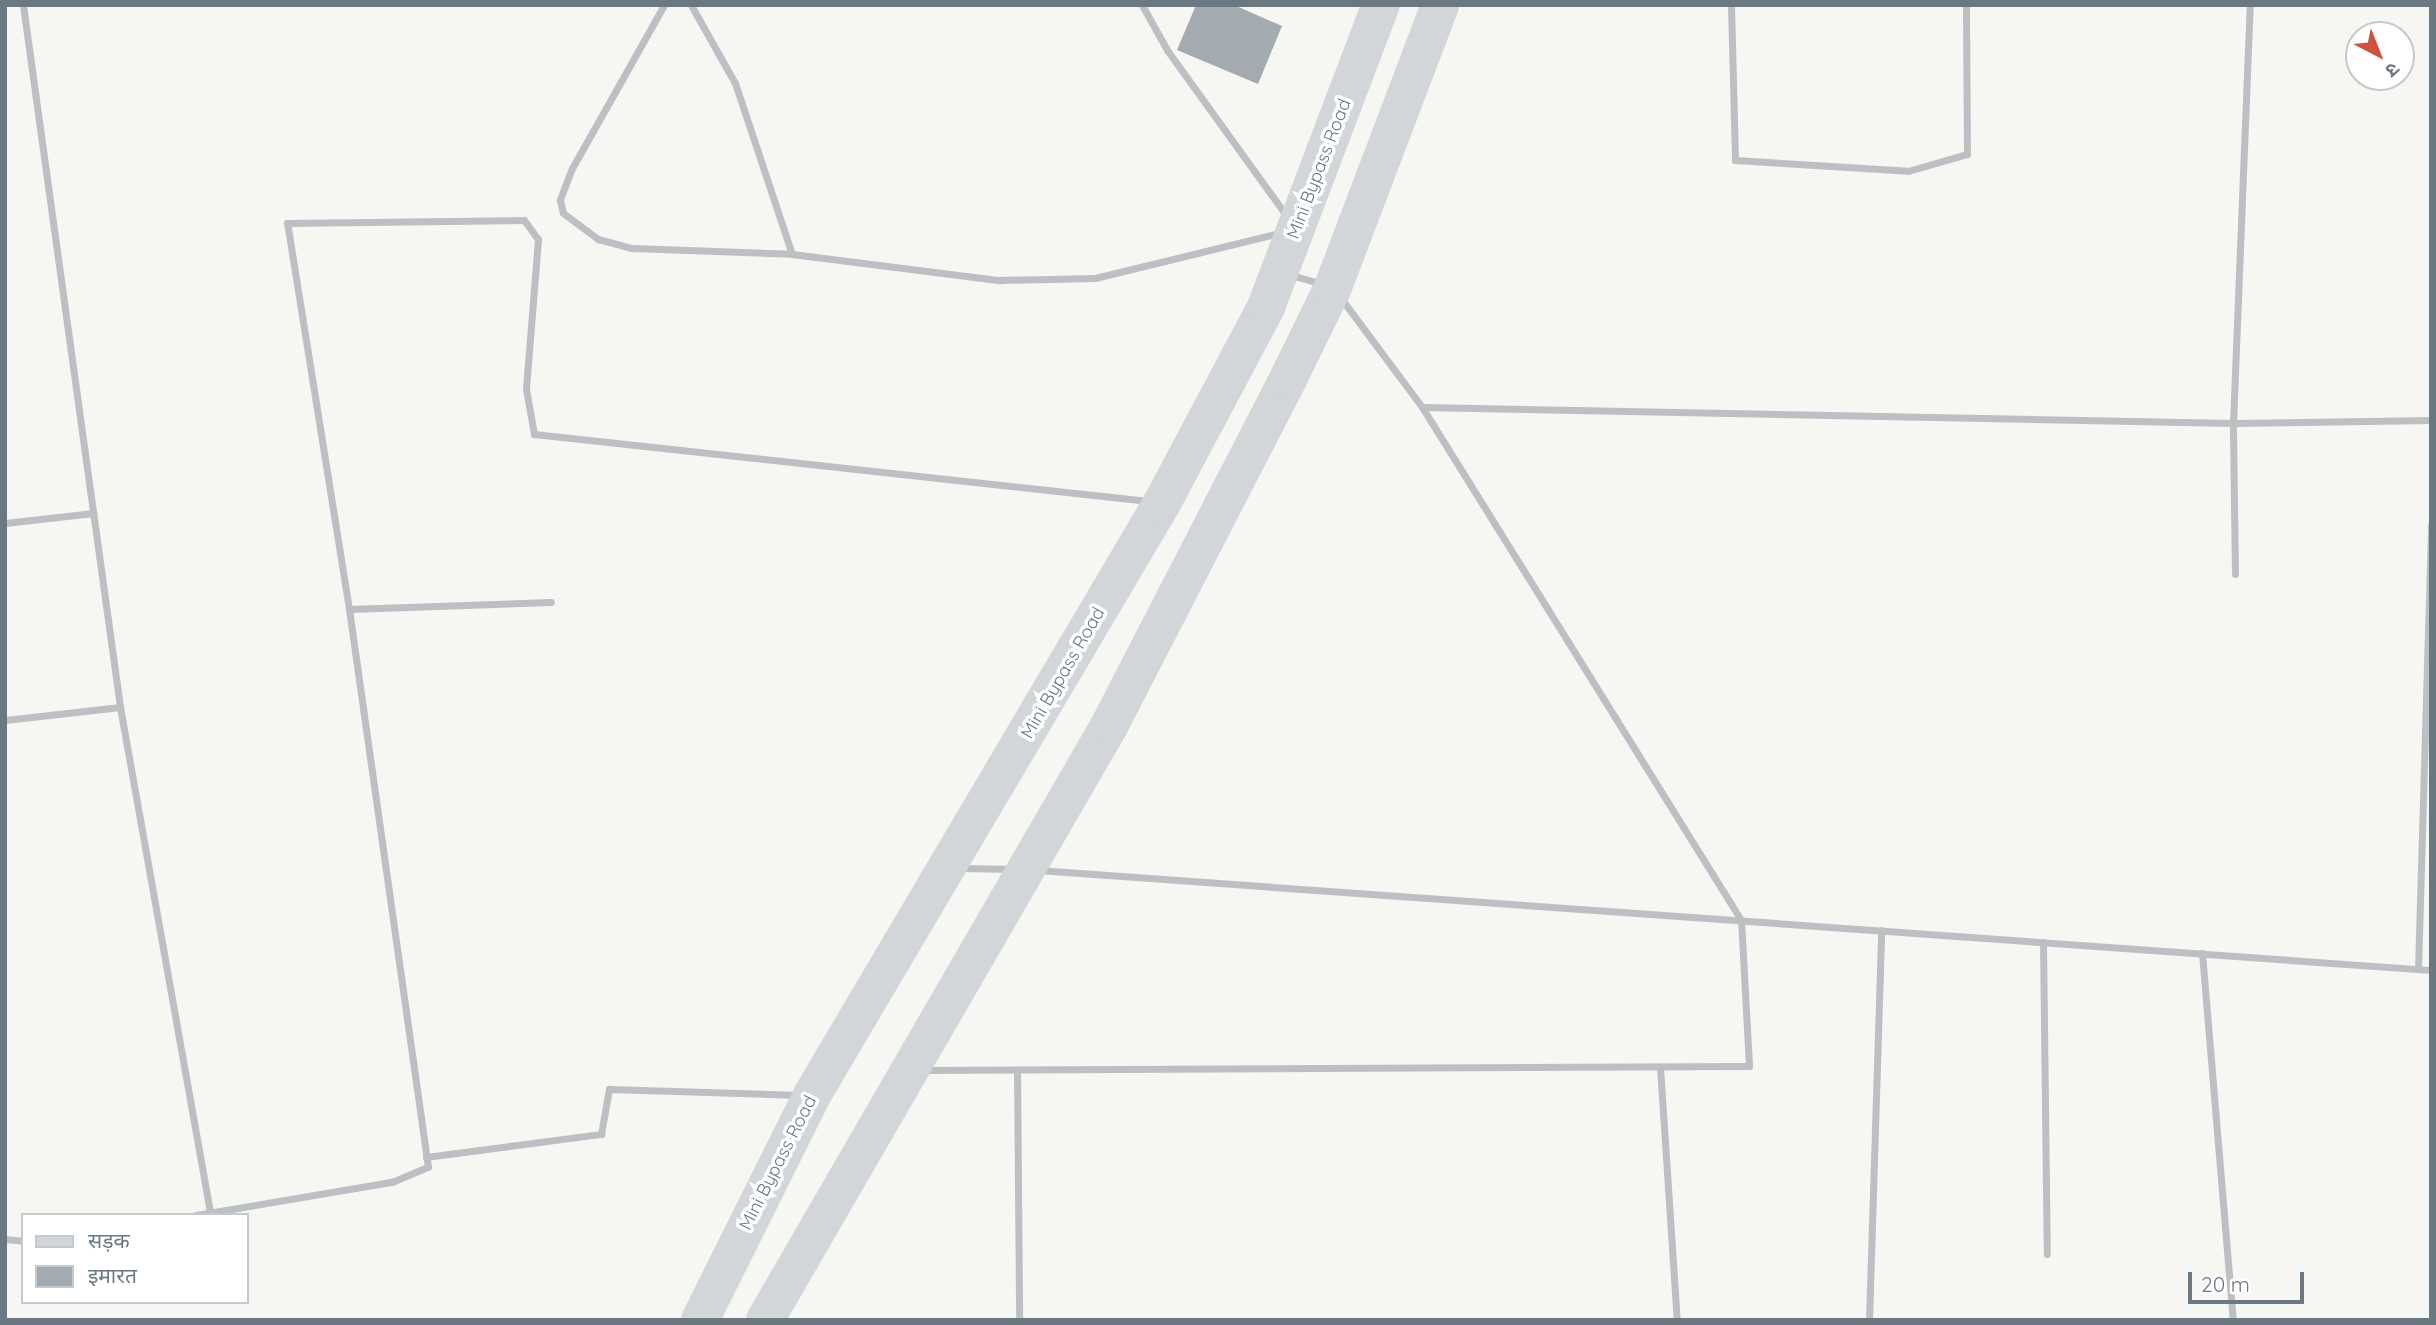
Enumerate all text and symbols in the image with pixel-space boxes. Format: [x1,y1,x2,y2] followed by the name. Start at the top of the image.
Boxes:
[2345,21,2415,91] north arrow
[2381,57,2405,83] text: उ
[1282,96,1356,242] street label: Mini Bypass Road
[1017,603,1109,743] street label: Mini Bypass Road
[735,1092,821,1234] street label: Mini Bypass Road
[21,1213,248,1304] legend
[88,1227,130,1253] text: सड़क
[2191,1258,2306,1302] scale bar
[88,1262,137,1288] text: इमारत
[2201,1271,2250,1297] text: 20 m

